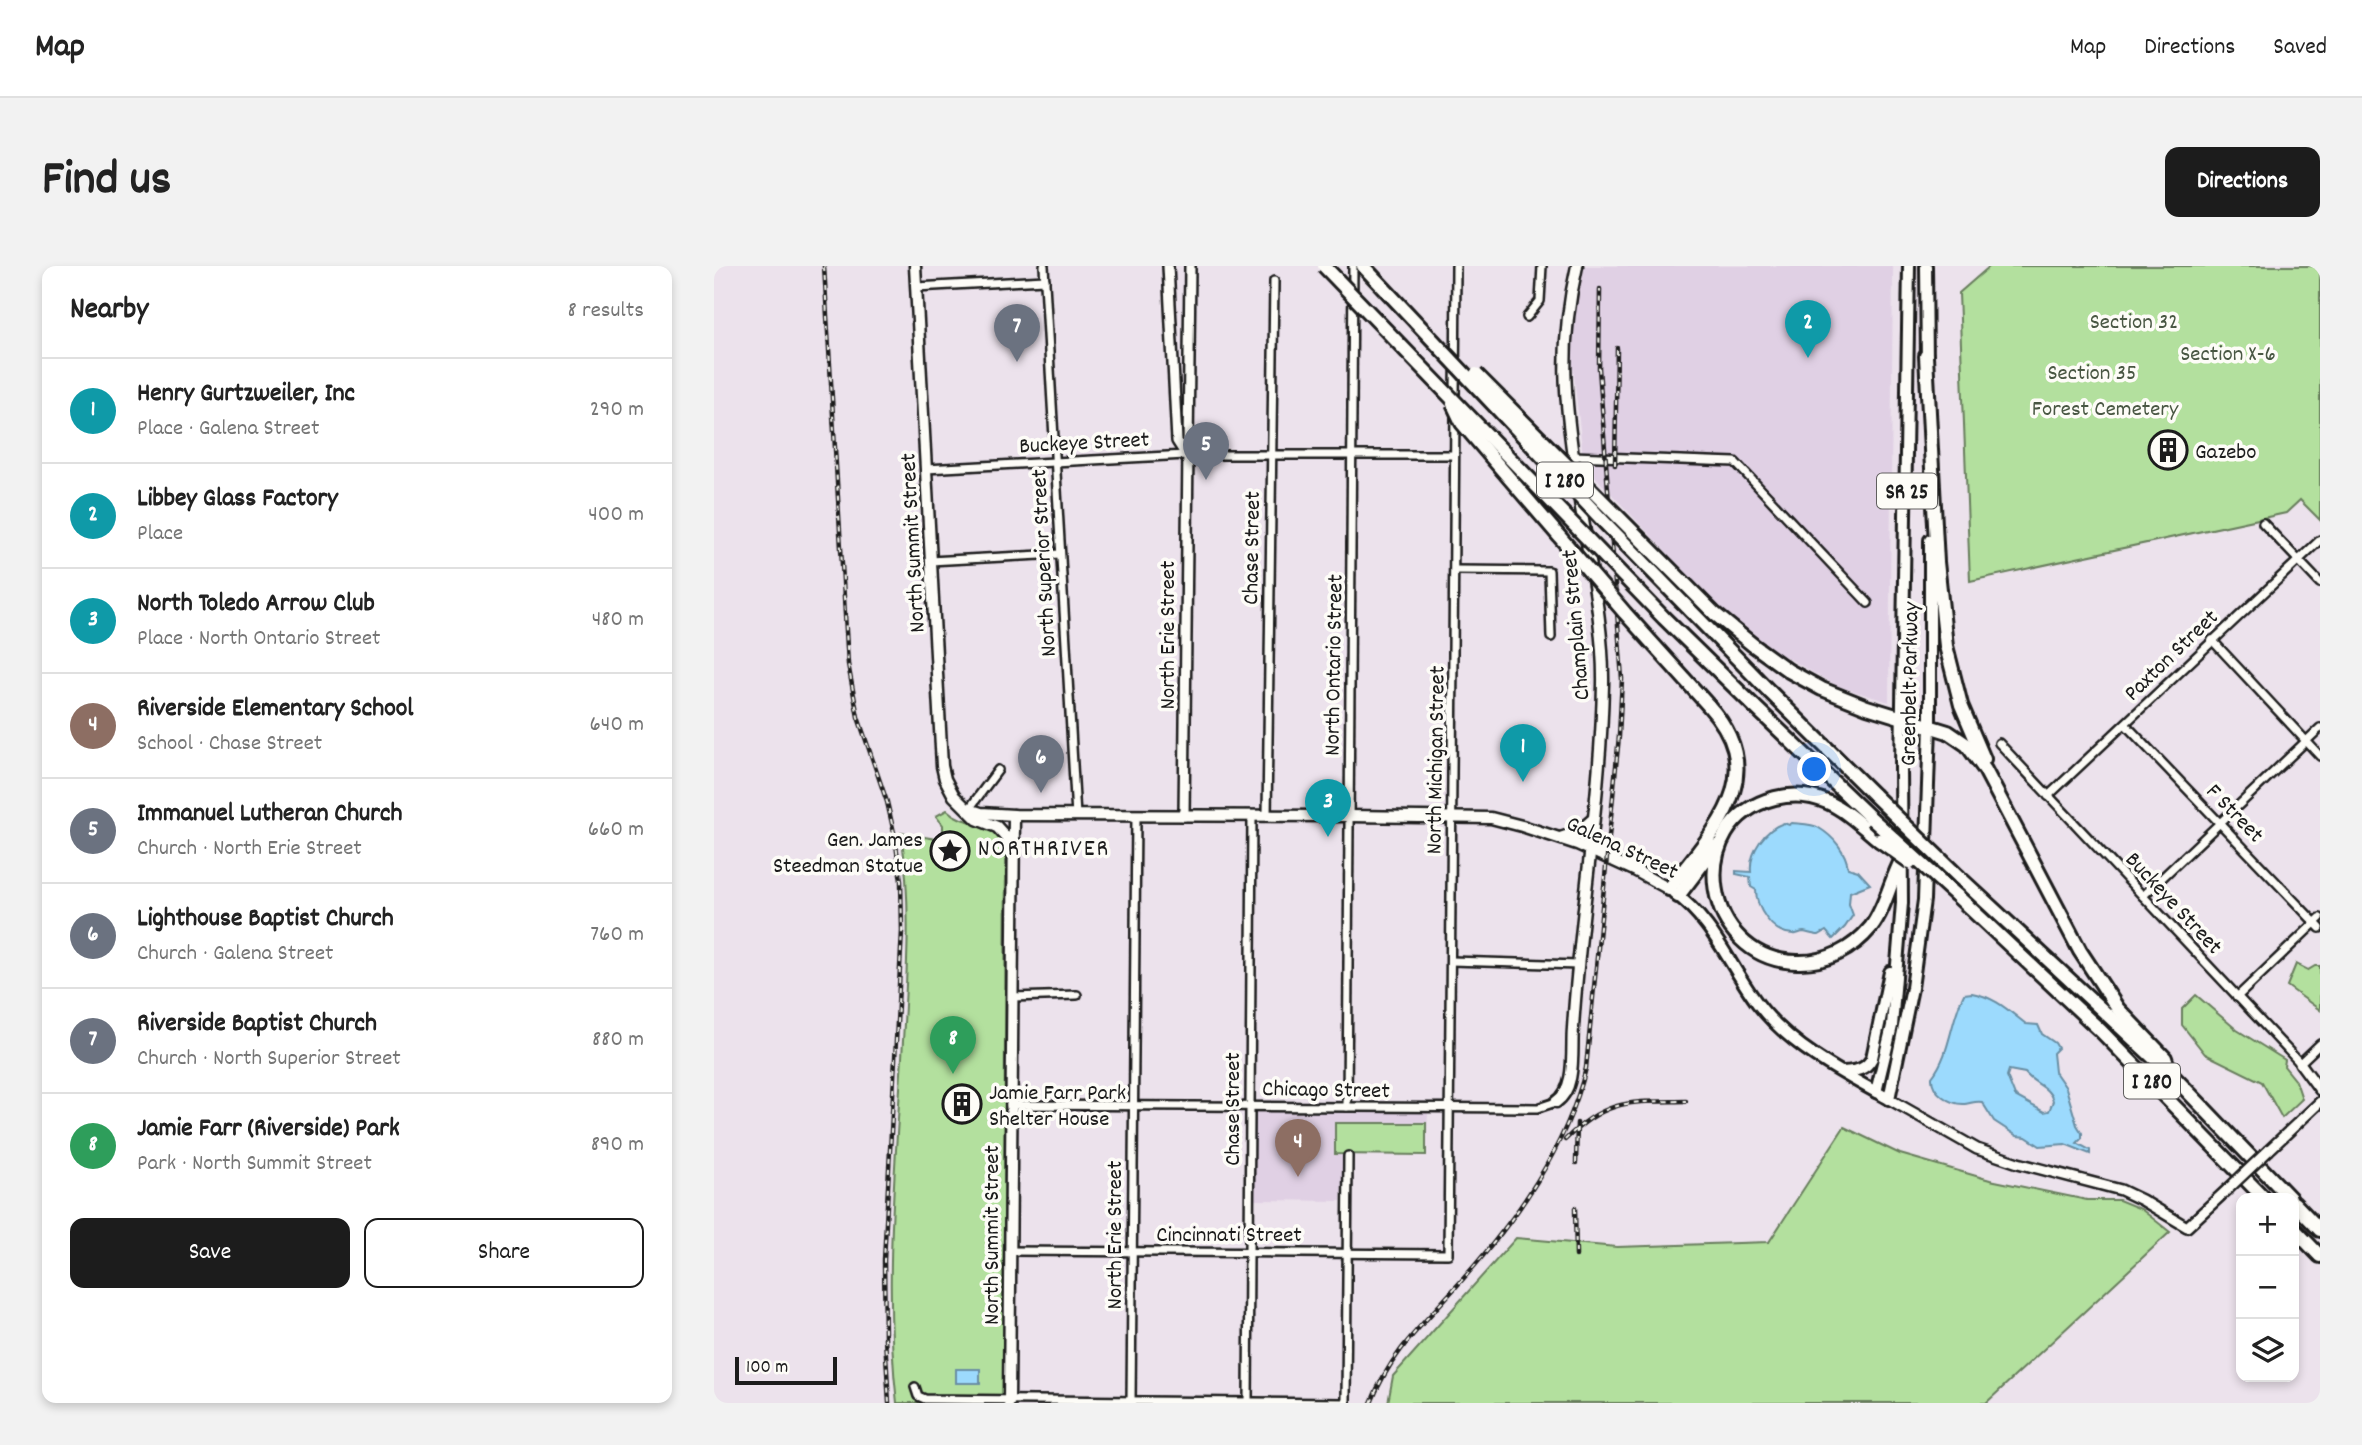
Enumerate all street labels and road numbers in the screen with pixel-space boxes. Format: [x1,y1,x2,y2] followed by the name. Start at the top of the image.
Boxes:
[1018,425,1150,464] street label: Buckeye Street
[893,452,936,634] street label: North Summit Street
[1537,462,1593,498] road number: I 280
[1024,468,1067,657] street label: North Superior Street
[1877,474,1937,509] road number: SR 25
[1236,491,1271,605] street label: Chase Street
[1554,548,1601,702] street label: Champlain Street
[1153,561,1186,709] street label: North Erie Street
[1317,574,1354,756] street label: North Ontario Street
[1894,601,1929,767] street label: Greenbelt Parkway
[2118,603,2227,710] street label: Paxton Street
[1419,665,1456,855] street label: North Michigan Street
[2197,777,2270,852] street label: F Street
[1560,809,1683,890] street label: Galena Street
[2116,846,2229,963] street label: Buckeye Street
[1218,1052,1251,1166] street label: Chase Street
[2124,1064,2180,1098] road number: I 280
[1262,1074,1390,1109] street label: Chicago Street
[977,1145,1010,1325] street label: North Summit Street
[1100,1161,1133,1309] street label: North Erie Street
[1156,1220,1302,1253] street label: Cincinnati Street

